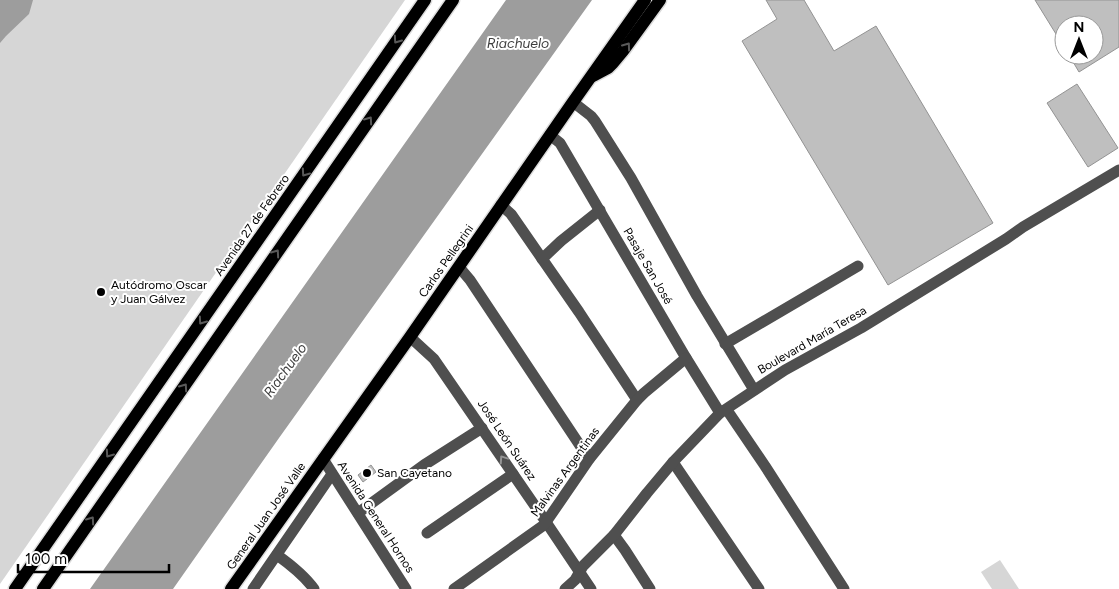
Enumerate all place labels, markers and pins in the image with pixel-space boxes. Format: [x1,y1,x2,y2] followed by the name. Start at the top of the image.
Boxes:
[111,278,207,306] place label: Autódromo Oscar y Juan Gálvez
[95,286,107,298] marker: Autódromo Oscar y Juan Gálvez
[377,466,452,480] place label: San Cayetano
[361,467,373,479] marker: San Cayetano

